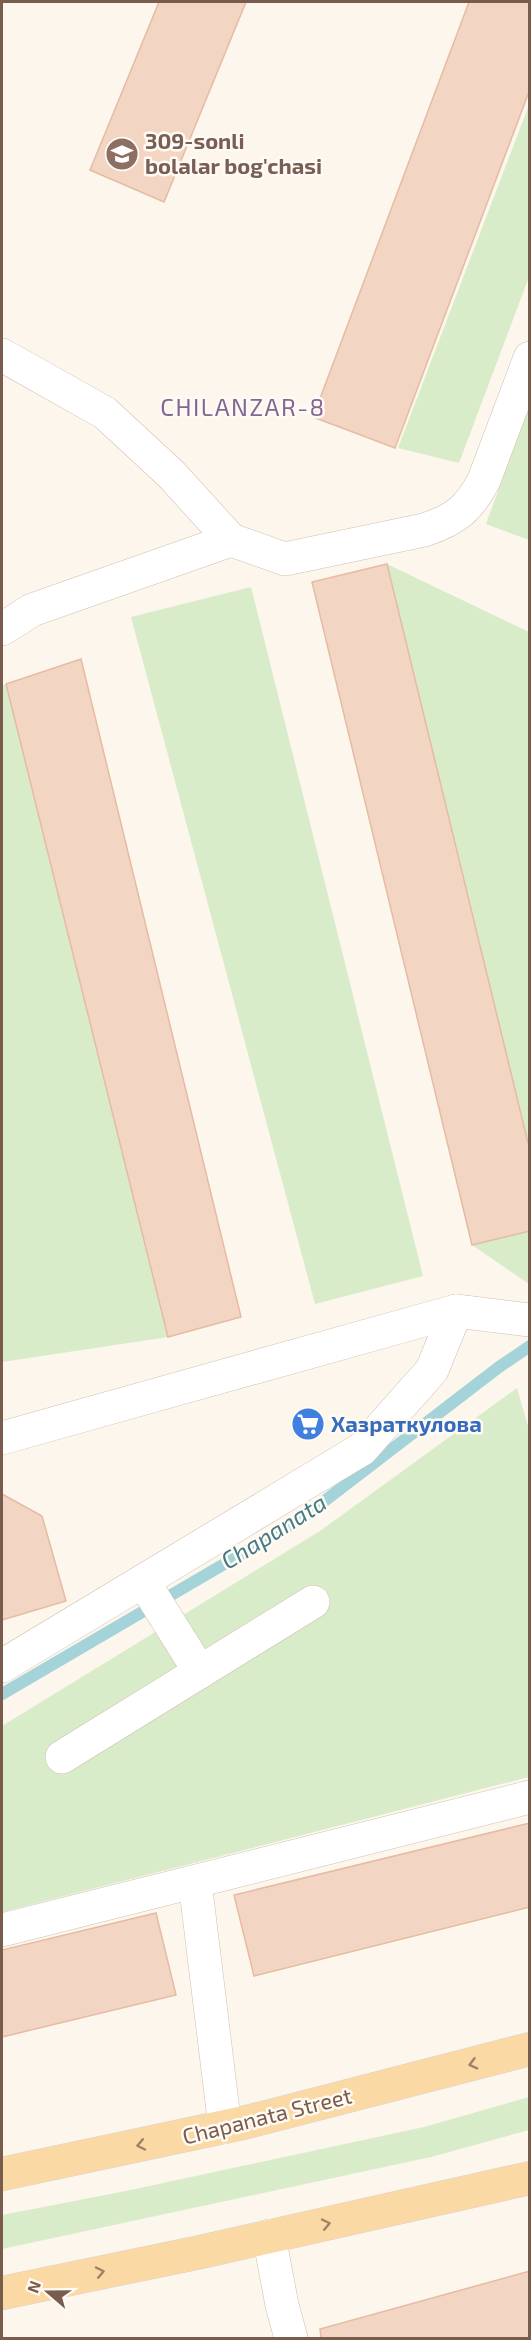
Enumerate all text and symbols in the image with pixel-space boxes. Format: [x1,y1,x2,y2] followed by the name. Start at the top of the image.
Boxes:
[145,127,322,178] place label: 309-sonli bolalar bog'chasi
[104,136,140,172] school or university icon: 309-sonli bolalar bog'chasi
[160,392,326,421] district label: CHILANZAR-8
[290,1406,326,1442] supermarket icon: Хазраткулова
[331,1410,482,1436] place label: Хазраткулова
[215,1487,331,1575] water label: Chapanata
[468,2056,478,2069] one-way arrow
[179,2081,354,2149] street label: Chapanata Street
[136,2138,146,2151] one-way arrow
[321,2218,331,2231] one-way arrow
[18,2262,78,2322] north arrow
[95,2267,105,2280] one-way arrow
[23,2278,44,2295] text: N

